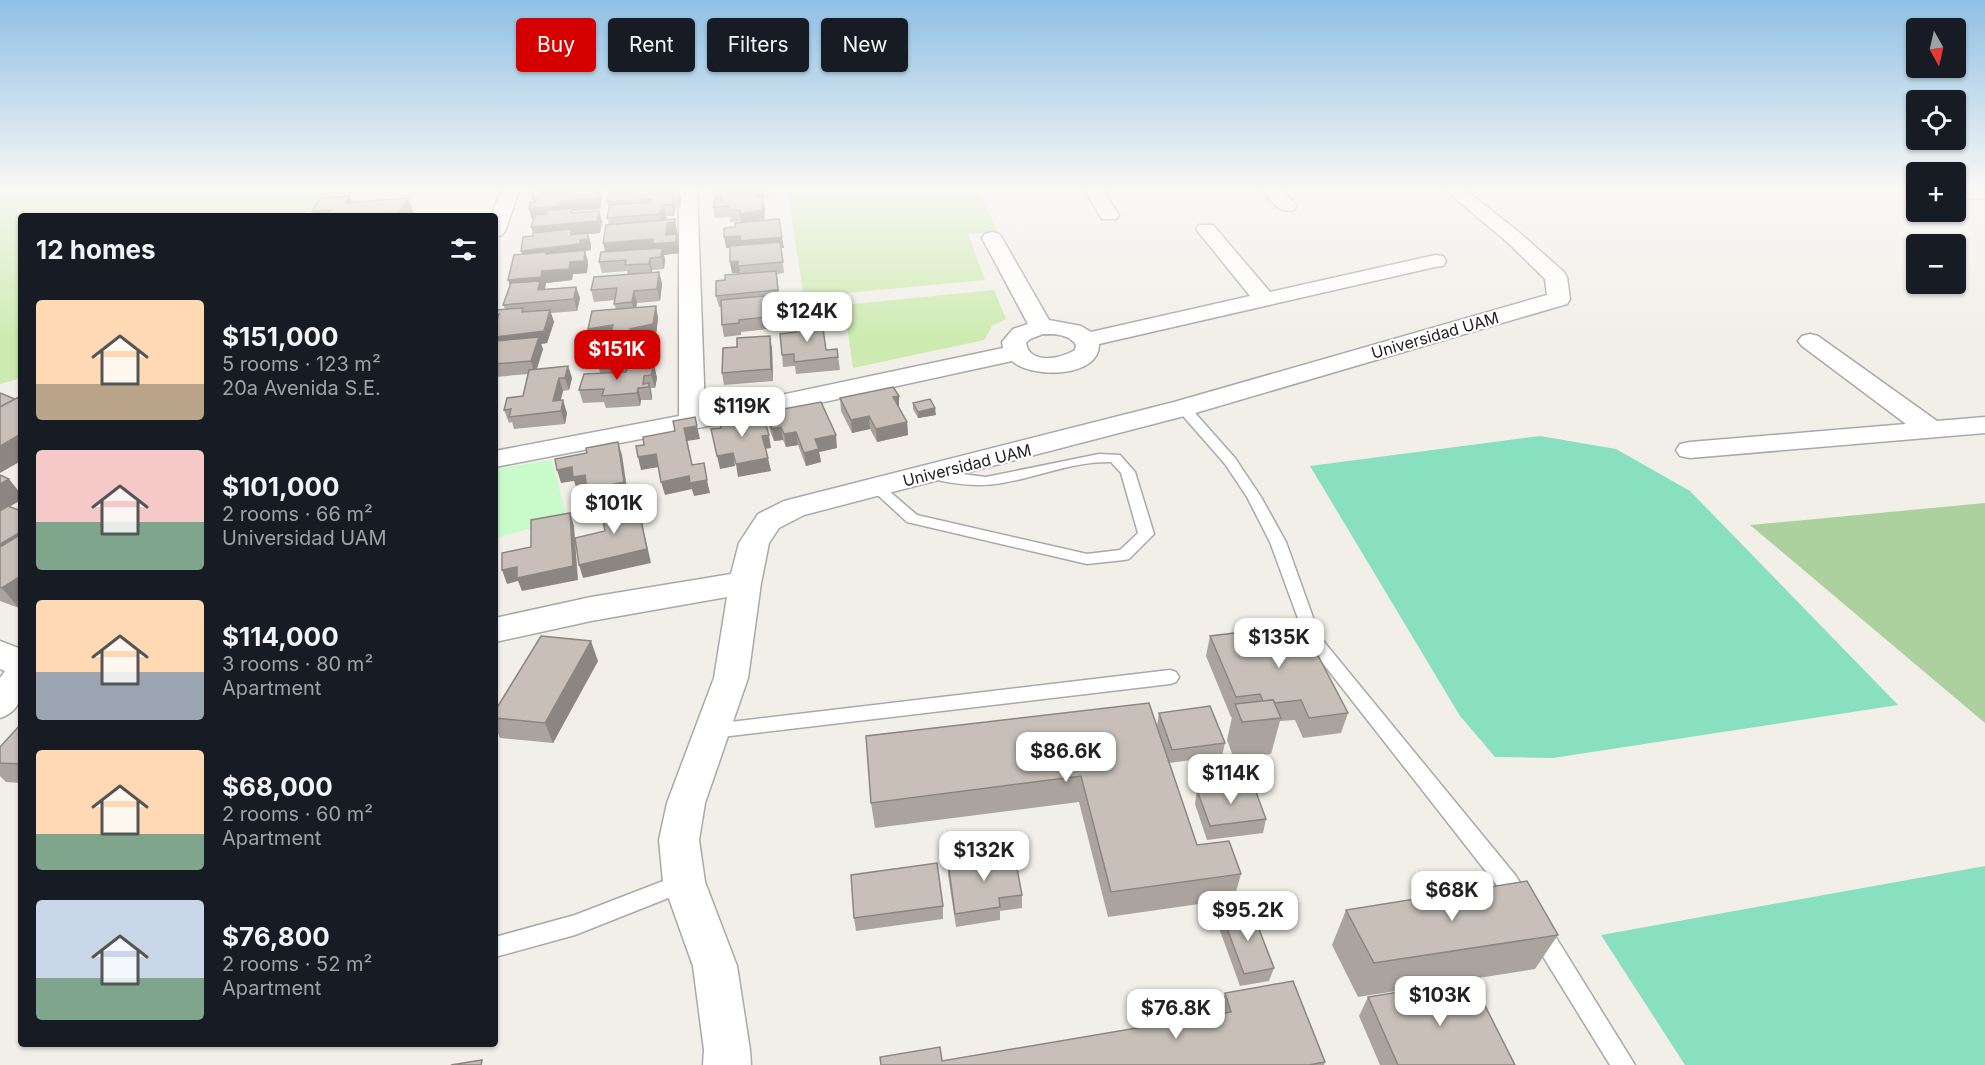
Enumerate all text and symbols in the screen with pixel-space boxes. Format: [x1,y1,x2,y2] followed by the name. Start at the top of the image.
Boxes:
[516,18,596,72] chip: Buy
[608,18,695,72] chip: Rent
[707,18,809,72] chip: Filters
[821,18,908,72] chip: New
[1906,18,1966,78] north arrow
[1906,18,1966,294] map controls
[1906,90,1966,150] button: locate
[1906,162,1966,222] button: +
[447,233,480,266] icon: filters
[36,234,156,265] text: 12 homes
[1906,234,1966,294] button: −
[765,292,849,343] pin: $124K
[776,299,838,323] text: $124K
[1369,307,1501,363] street label: Universidad UAM
[222,321,339,352] text: $151,000
[84,324,156,396] icon: home
[575,330,659,381] pin: $151K
[588,337,646,361] text: $151K
[222,352,381,376] text: 5 rooms · 123 m²
[222,376,381,400] text: 20a Avenida S.E.
[700,387,784,438] pin: $119K
[713,394,771,418] text: $119K
[901,439,1033,491] street label: Universidad UAM
[222,471,340,502] text: $101,000
[84,474,156,546] icon: home
[572,484,656,535] pin: $101K
[585,491,643,515] text: $101K
[222,502,373,526] text: 2 rooms · 66 m²
[222,526,387,550] text: Universidad UAM
[1237,618,1321,669] pin: $135K
[222,621,339,652] text: $114,000
[84,624,156,696] icon: home
[1248,625,1310,649] text: $135K
[222,652,373,676] text: 3 rooms · 80 m²
[222,676,321,700] text: Apartment
[1017,732,1115,783] pin: $86.6K
[1030,739,1102,763] text: $86.6K
[1189,754,1273,805] pin: $114K
[1202,761,1260,785] text: $114K
[222,771,333,802] text: $68,000
[84,774,156,846] icon: home
[222,802,373,826] text: 2 rooms · 60 m²
[222,826,321,850] text: Apartment
[942,831,1026,882] pin: $132K
[953,838,1015,862] text: $132K
[1416,871,1488,922] pin: $68K
[1425,878,1479,902] text: $68K
[1199,891,1297,942] pin: $95.2K
[1212,898,1284,922] text: $95.2K
[222,921,330,952] text: $76,800
[84,924,156,996] icon: home
[222,952,372,976] text: 2 rooms · 52 m²
[222,976,321,1000] text: Apartment
[1398,976,1482,1027] pin: $103K
[1409,983,1471,1007] text: $103K
[1127,989,1225,1040] pin: $76.8K
[1141,996,1211,1020] text: $76.8K

